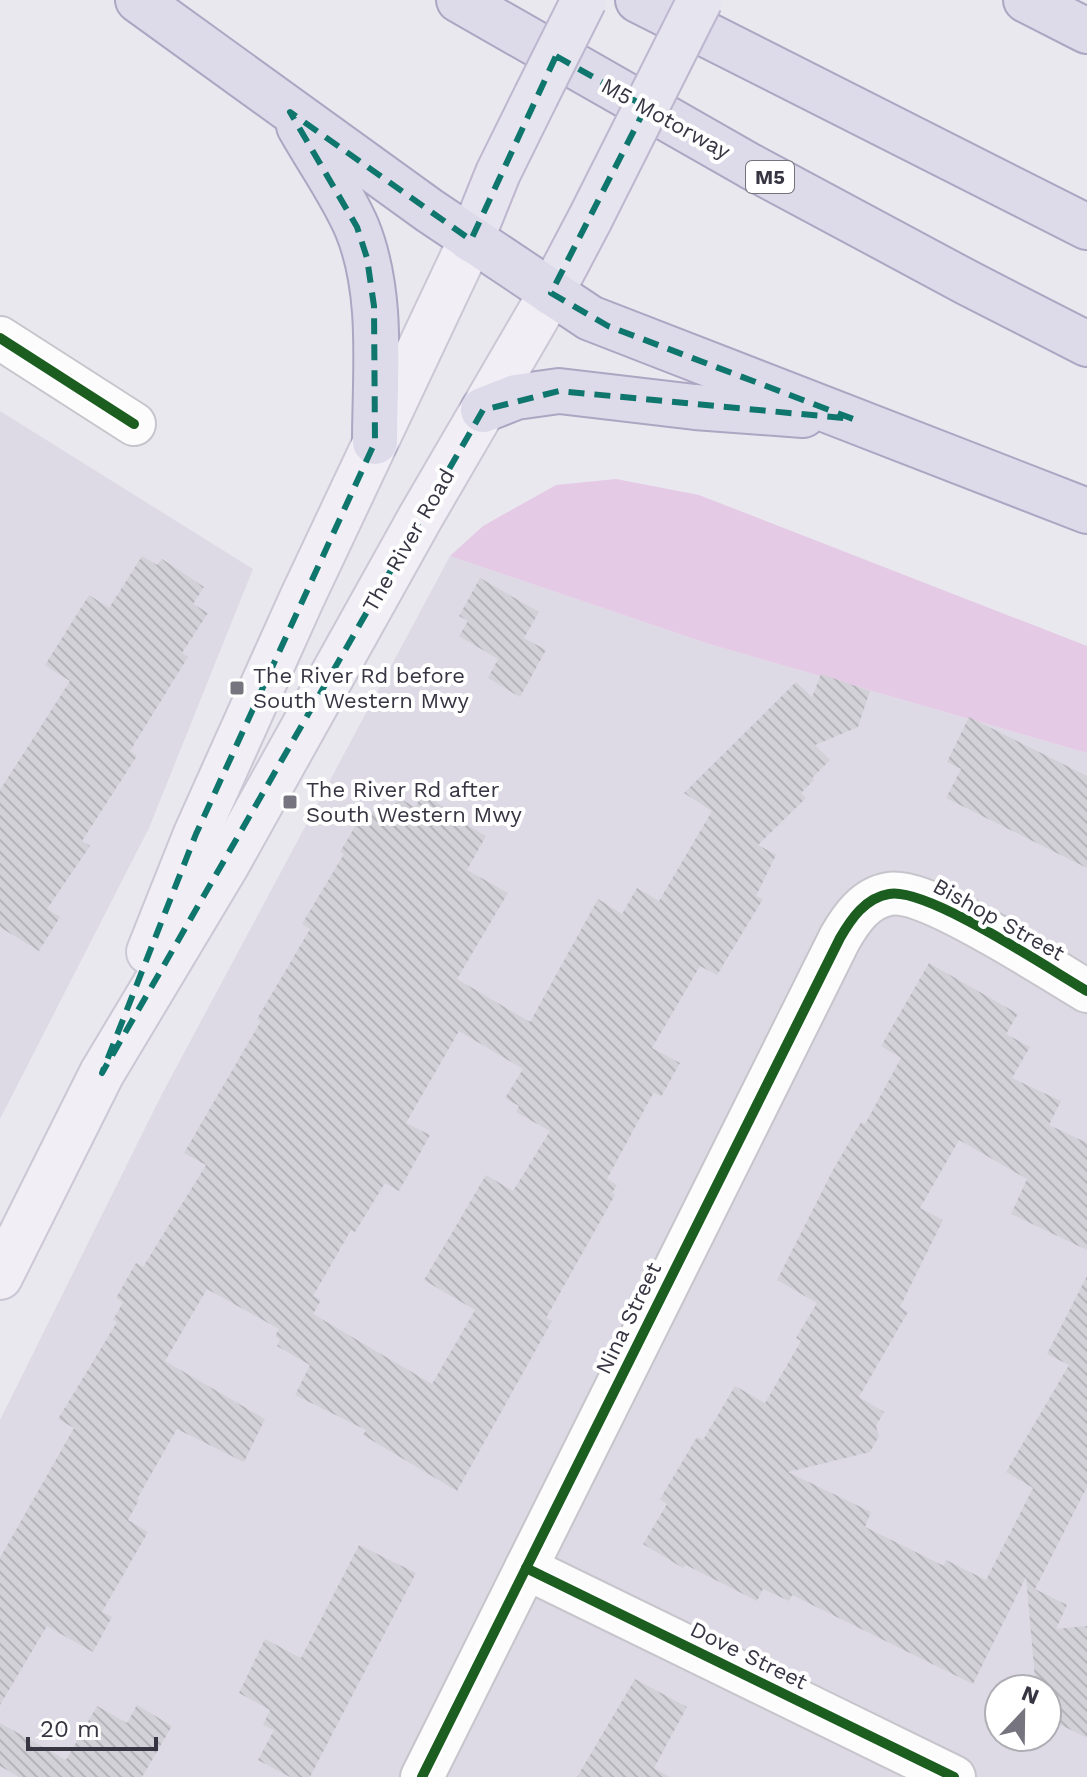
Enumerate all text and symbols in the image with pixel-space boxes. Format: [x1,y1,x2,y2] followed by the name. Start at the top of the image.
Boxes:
[597,73,735,164] street label: M5 Motorway
[746,161,794,193] road number: M5
[357,464,459,616] street label: The River Road
[253,663,470,713] place label: The River Rd before South Western Mwy
[228,679,246,697] marker: The River Rd before South Western Mwy
[306,777,523,827] place label: The River Rd after South Western Mwy
[281,793,299,811] marker: The River Rd after South Western Mwy
[929,873,1069,966] street label: Bishop Street
[591,1258,666,1378] street label: Nina Street
[686,1616,811,1695] street label: Dove Street
[983,1673,1063,1753] north arrow
[1018,1680,1043,1710] text: N
[28,1701,156,1751] scale bar
[40,1715,100,1743] text: 20 m

